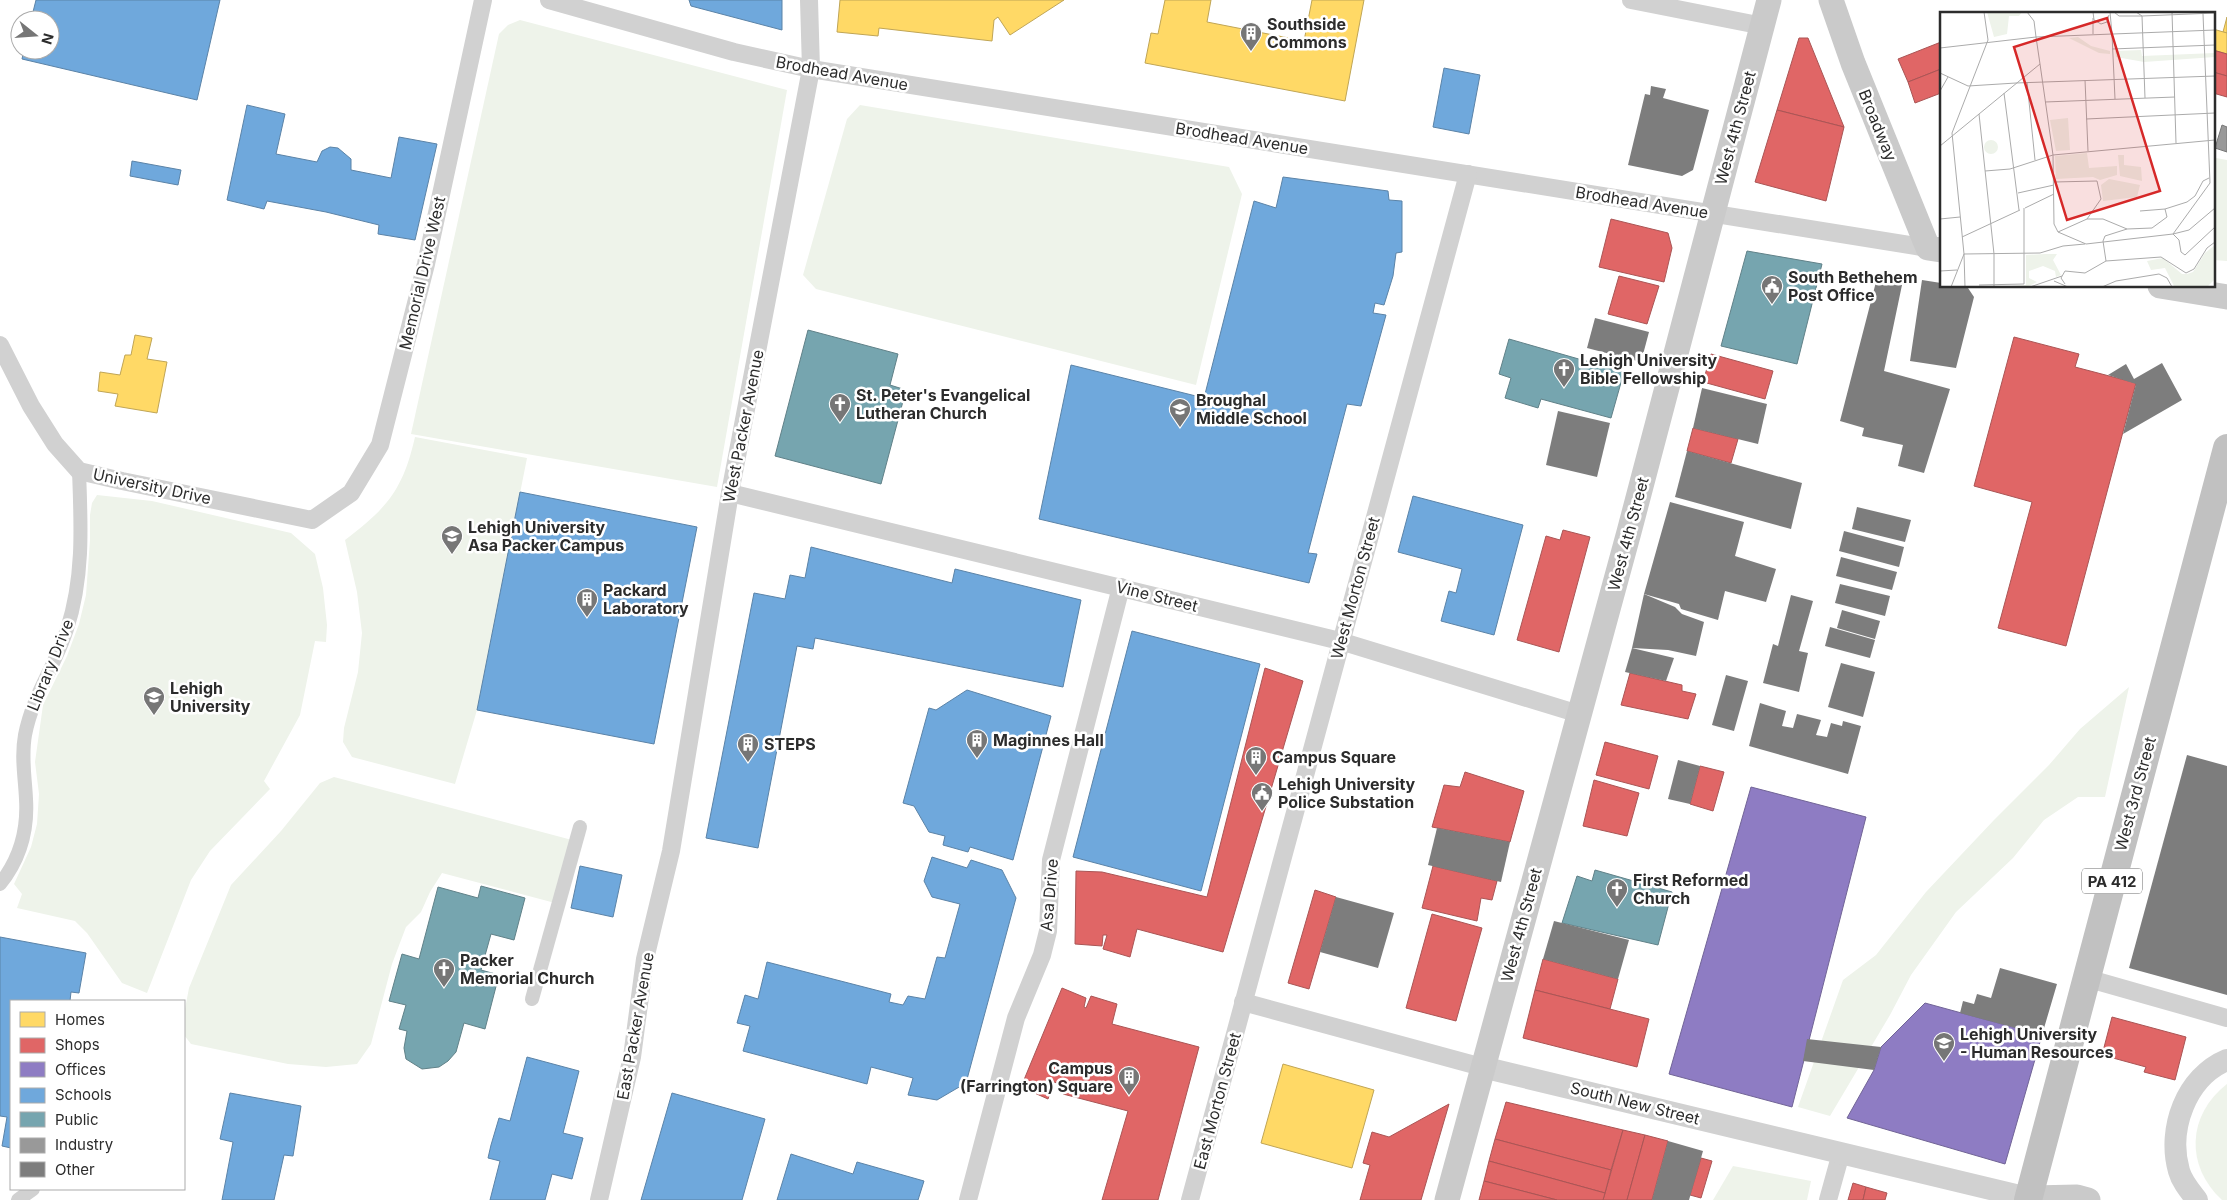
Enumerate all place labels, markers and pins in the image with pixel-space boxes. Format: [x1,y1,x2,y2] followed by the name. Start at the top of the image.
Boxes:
[1267,14,1347,52] place label: Southside Commons
[1239,21,1263,52] building icon: Southside Commons
[1788,267,1918,305] place label: South Bethehem Post Office
[1760,274,1784,305] public building icon: South Bethehem Post Office
[1580,350,1718,388] place label: Lehigh University Bible Fellowship
[1552,357,1576,388] church icon: Lehigh University Bible Fellowship
[856,385,1030,423] place label: St. Peter's Evangelical Lutheran Church
[1196,390,1307,428] place label: Broughal Middle School
[828,392,852,423] church icon: St. Peter's Evangelical Lutheran Church
[1168,397,1192,428] school or university icon: Broughal Middle School
[468,517,624,555] place label: Lehigh University Asa Packer Campus
[440,524,464,555] school or university icon: Lehigh University Asa Packer Campus
[603,580,689,618] place label: Packard Laboratory
[575,587,599,618] building icon: Packard Laboratory
[170,678,251,716] place label: Lehigh University
[142,685,166,716] school or university icon: Lehigh University
[965,728,989,759] building icon: Maginnes Hall
[993,730,1104,750] place label: Maginnes Hall
[736,732,760,763] building icon: STEPS
[764,734,816,754] place label: STEPS
[1244,745,1268,776] building icon: Campus Square
[1272,747,1396,767] place label: Campus Square
[1278,774,1416,812] place label: Lehigh University Police Substation
[1250,781,1274,812] public building icon: Lehigh University Police Substation
[1633,870,1748,908] place label: First Reformed Church
[1605,877,1629,908] church icon: First Reformed Church
[460,950,595,988] place label: Packer Memorial Church
[432,957,456,988] church icon: Packer Memorial Church
[1960,1024,2113,1062] place label: Lehigh University - Human Resources
[1932,1031,1956,1062] school or university icon: Lehigh University - Human Resources
[960,1058,1113,1096] place label: Campus (Farrington) Square
[1117,1065,1141,1096] building icon: Campus (Farrington) Square

